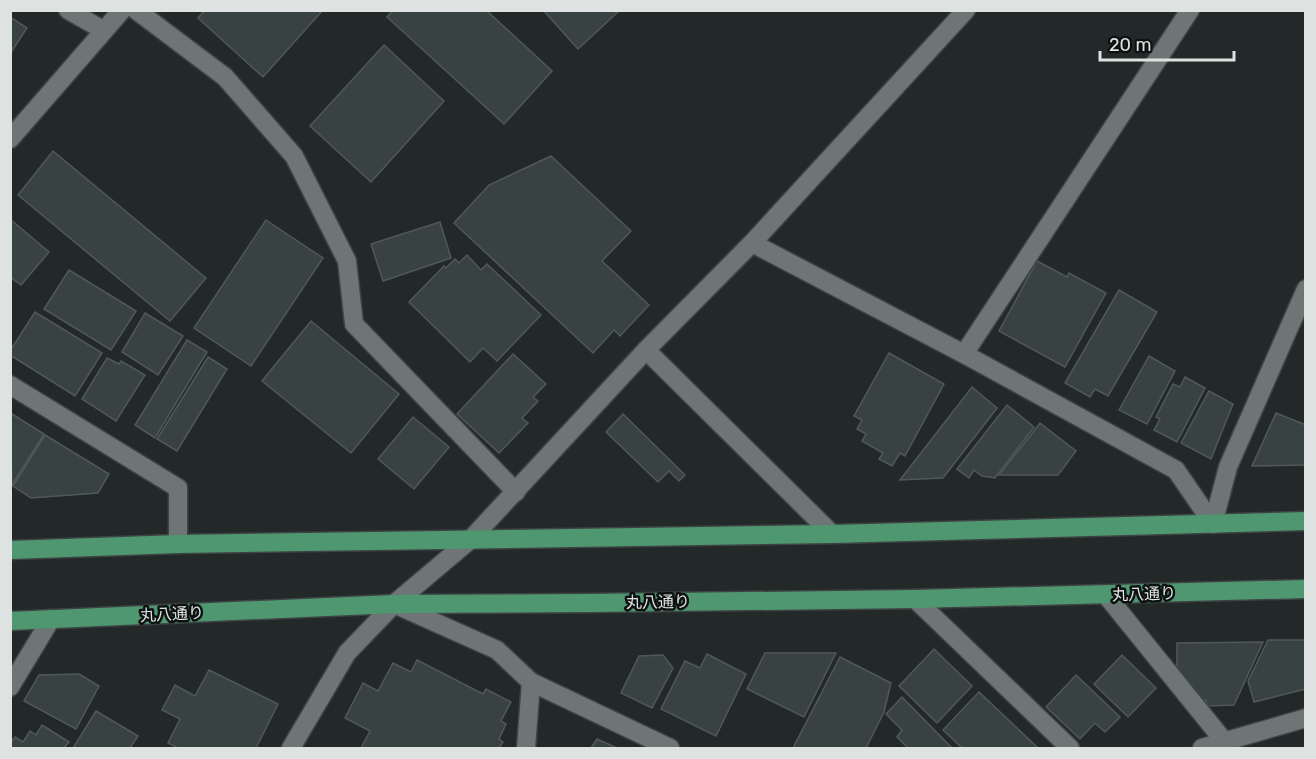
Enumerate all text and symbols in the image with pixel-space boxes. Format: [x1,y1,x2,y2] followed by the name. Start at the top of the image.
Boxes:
[1100,24,1234,62] scale bar
[1109,34,1151,56] text: 20 m
[1112,583,1176,605] street label: 丸八通り
[626,592,690,612] street label: 丸八通り
[140,603,204,625] street label: 丸八通り

